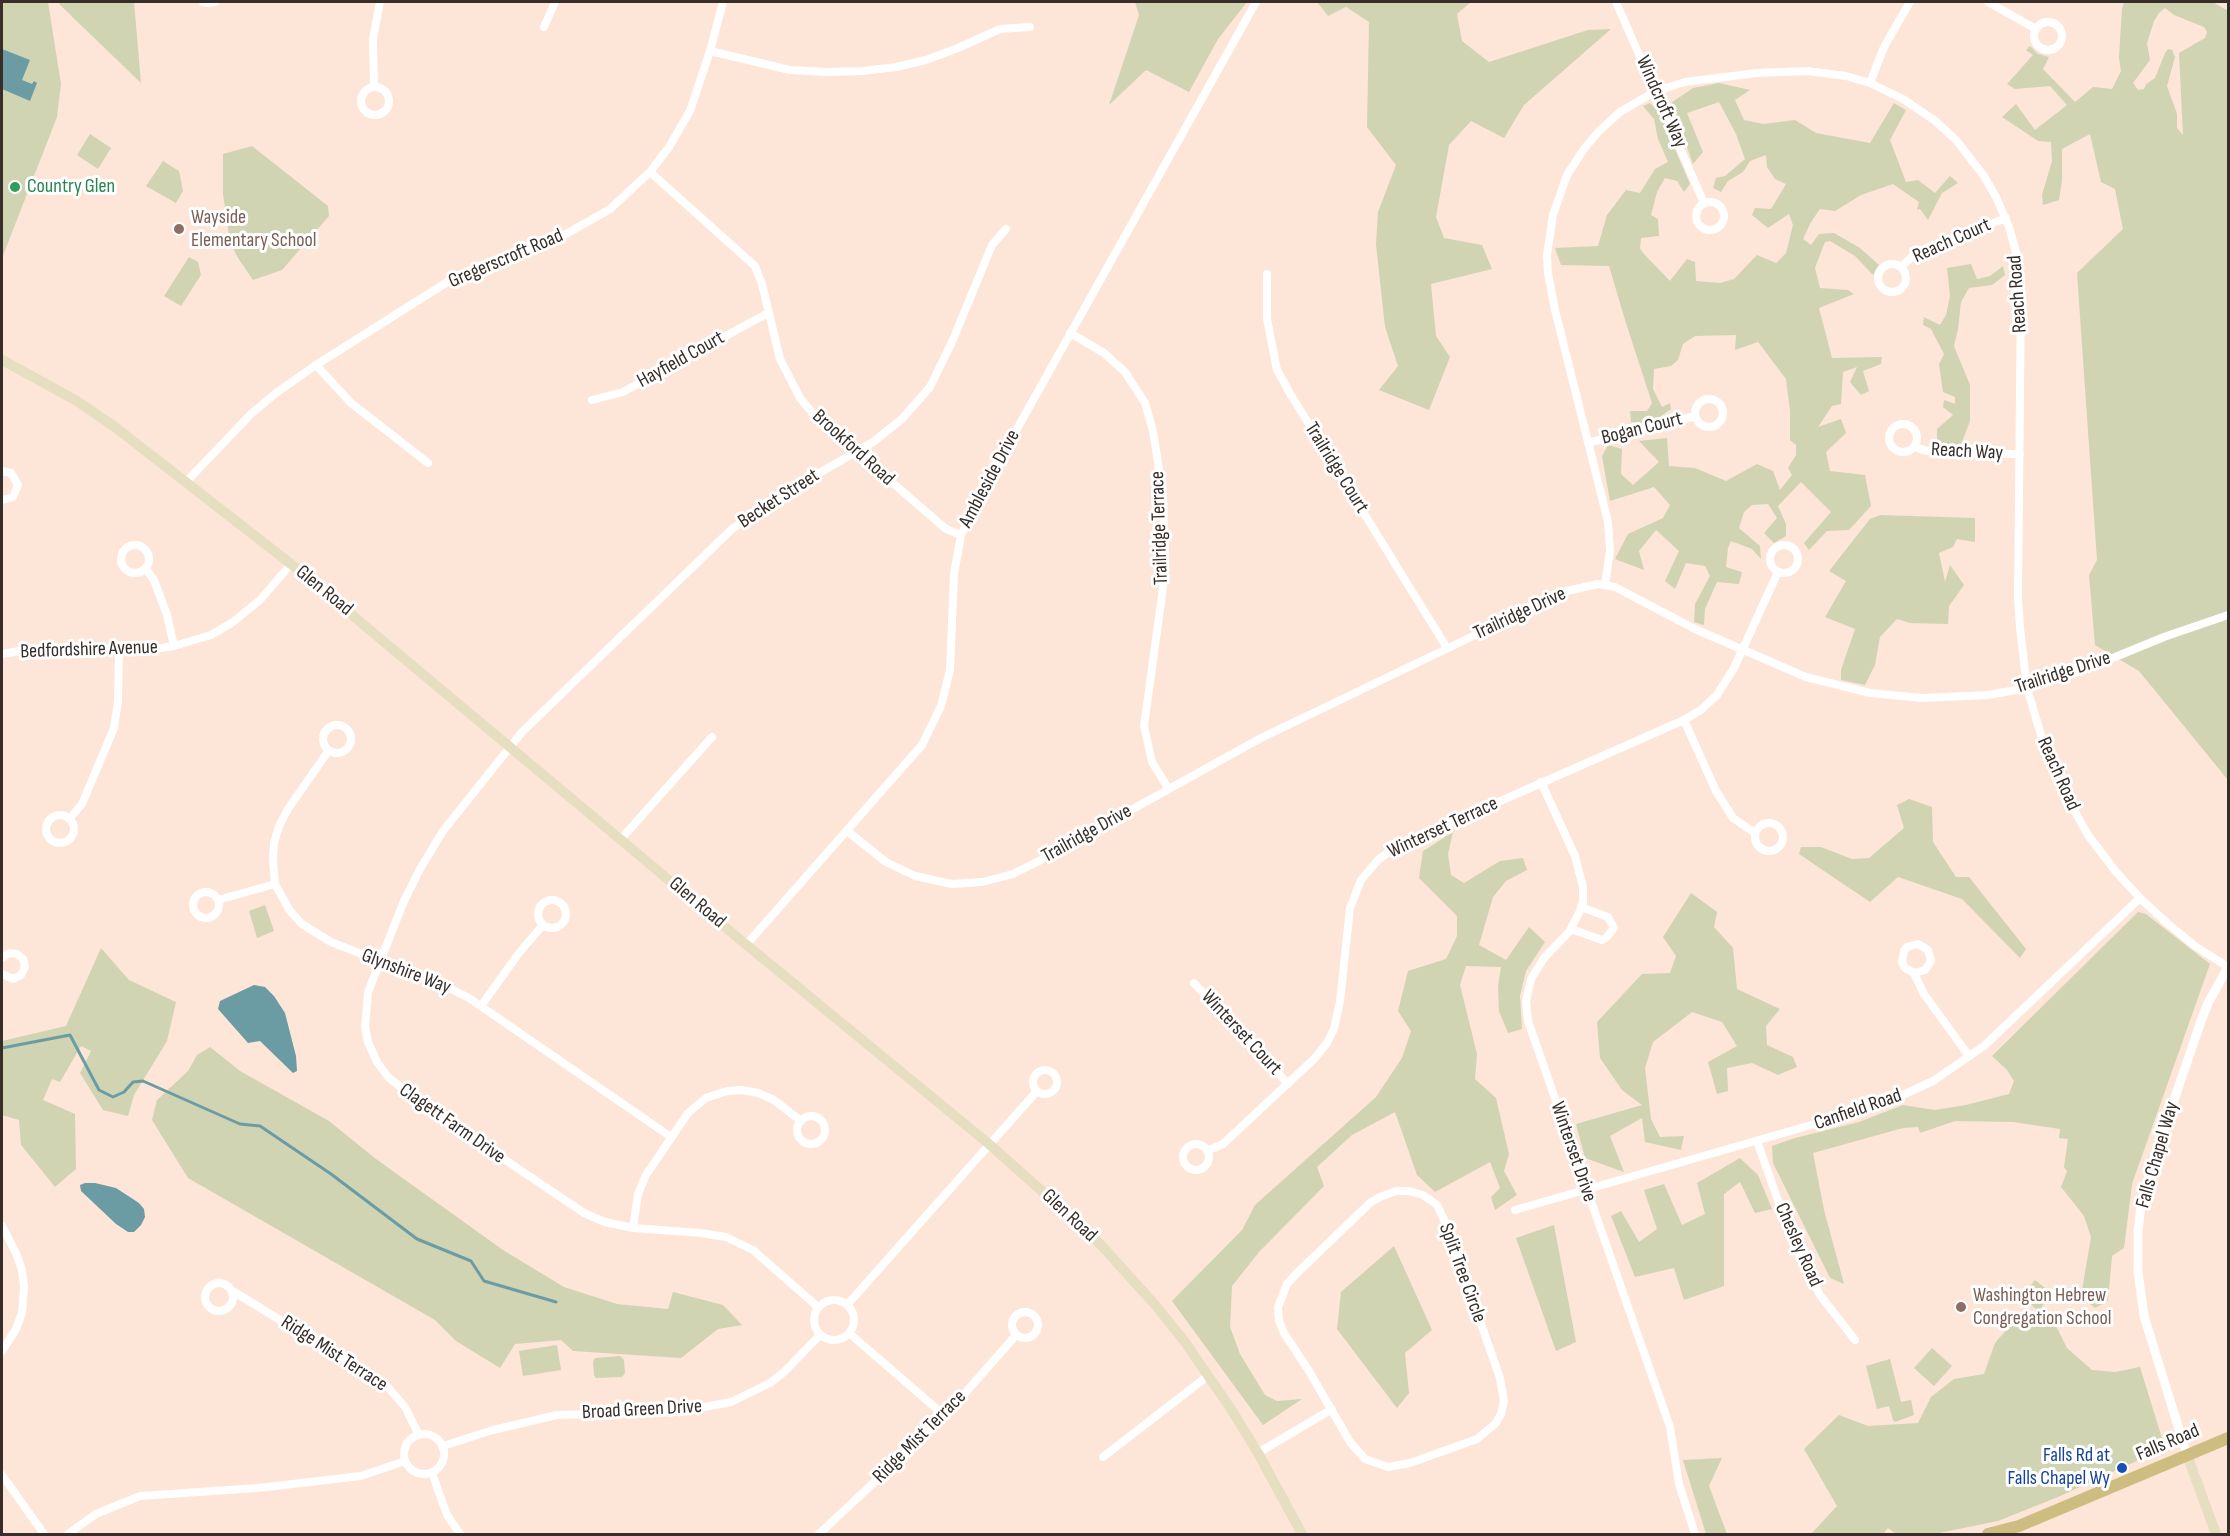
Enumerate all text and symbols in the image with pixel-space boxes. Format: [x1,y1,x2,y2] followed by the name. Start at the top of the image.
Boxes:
[1630,52,1692,152] street label: Windcroft Way
[27,175,115,199] place label: Country Glen
[8,180,22,194] marker: Country Glen
[191,206,317,253] place label: Wayside Elementary School
[1909,213,1995,269] street label: Reach Court
[172,222,186,236] marker: Wayside Elementary School
[445,224,567,294] street label: Gregerscroft Road
[2003,254,2033,334] street label: Reach Road
[633,326,729,394] street label: Hayfield Court
[807,405,899,491] street label: Brookford Road
[1599,407,1685,451] street label: Bogan Court
[1299,418,1373,518] street label: Trailridge Court
[954,426,1026,532] street label: Ambleside Drive
[1930,438,2004,466] street label: Reach Way
[734,464,824,534] street label: Becket Street
[1146,471,1174,585] street label: Trailridge Terrace
[290,561,358,621] street label: Glen Road
[1470,582,1570,646] street label: Trailridge Drive
[20,636,158,664] street label: Bedfordshire Avenue
[2012,646,2114,700] street label: Trailridge Drive
[2031,734,2085,814] street label: Reach Road
[1384,792,1502,864] street label: Winterset Terrace
[1038,799,1136,869] street label: Trailridge Drive
[664,872,730,934] street label: Glen Road
[358,944,454,1000] street label: Glynshire Way
[1196,985,1286,1081] street label: Winterset Court
[394,1079,510,1169] street label: Clagett Farm Drive
[1811,1084,1905,1136] street label: Canfield Road
[1545,1099,1601,1205] street label: Winterset Drive
[2131,1099,2185,1211] street label: Falls Chapel Way
[1036,1184,1102,1248] street label: Glen Road
[1769,1199,1827,1291] street label: Chesley Road
[1433,1220,1491,1326] street label: Split Tree Circle
[1973,1284,2112,1331] place label: Washington Hebrew Congregation School
[1954,1300,1968,1314] marker: Washington Hebrew Congregation School
[276,1311,392,1397] street label: Ridge Mist Terrace
[868,1385,972,1489] street label: Ridge Mist Terrace
[581,1395,703,1425] street label: Broad Green Drive
[2133,1419,2203,1467] street label: Falls Road
[2008,1444,2110,1491] place label: Falls Rd at Falls Chapel Wy
[2115,1461,2129,1475] marker: Falls Rd at Falls Chapel Wy

